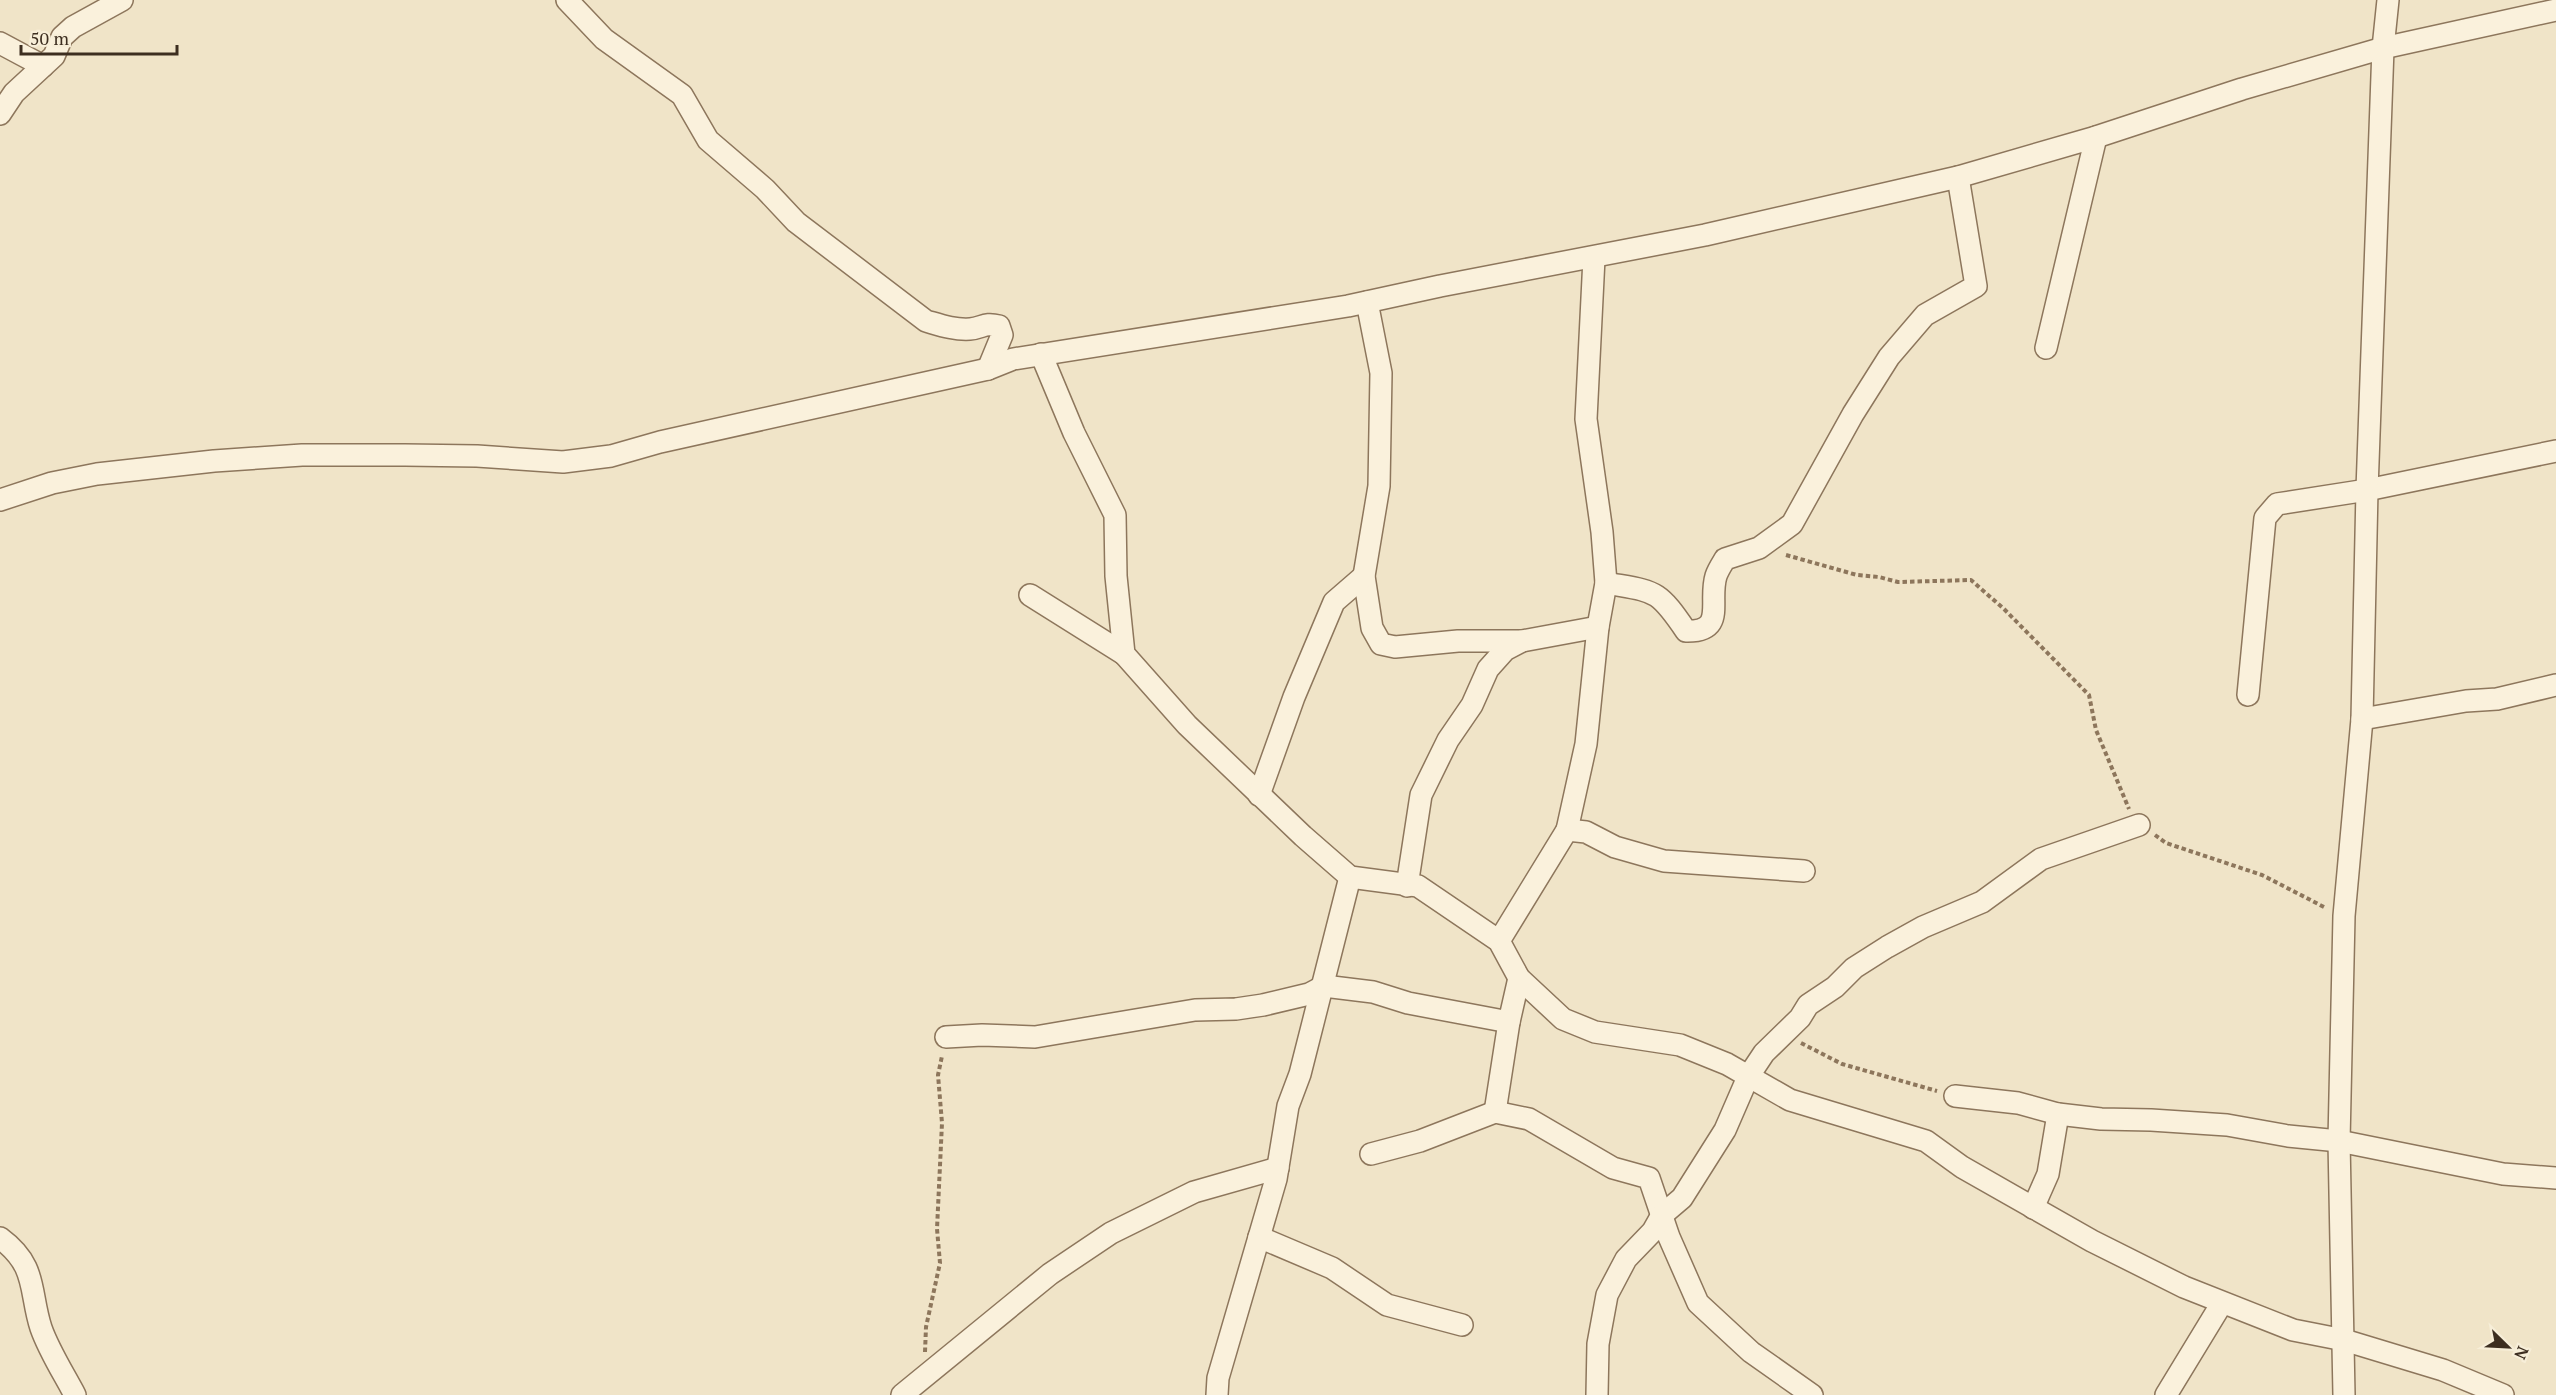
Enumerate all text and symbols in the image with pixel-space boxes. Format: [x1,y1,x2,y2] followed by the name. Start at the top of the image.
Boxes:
[21,18,177,56] scale bar
[30,26,70,50] text: 50 m
[2478,1317,2538,1377] north arrow
[2509,1343,2534,1363] text: N

